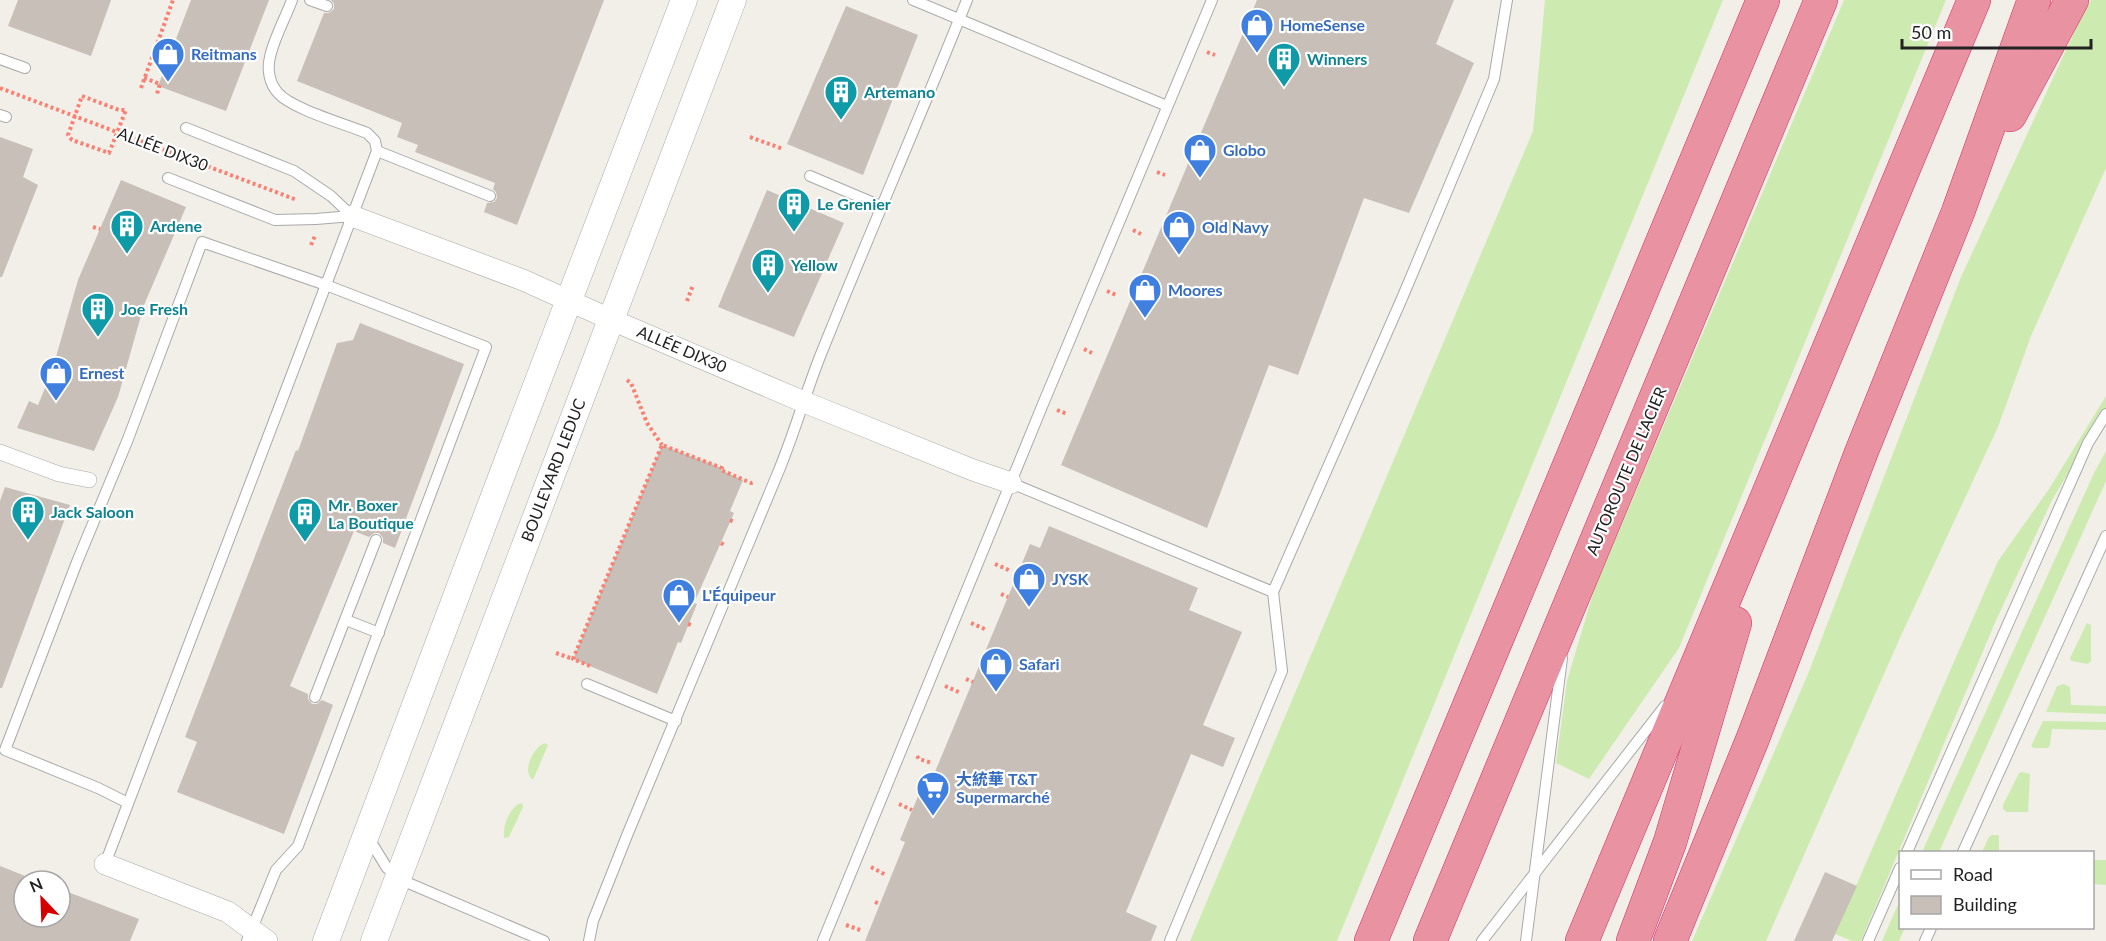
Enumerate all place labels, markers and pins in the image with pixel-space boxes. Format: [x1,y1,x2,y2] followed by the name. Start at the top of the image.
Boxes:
[1239,7,1275,54] shop icon: HomeSense
[1280,15,1365,34] place label: HomeSense
[150,36,186,83] shop icon: Reitmans
[1266,41,1302,88] building icon: Winners
[191,44,257,63] place label: Reitmans
[1307,49,1367,68] place label: Winners
[823,74,859,121] building icon: Artemano
[863,82,935,101] place label: Artemano
[1182,132,1218,179] shop icon: Globo
[1223,140,1266,159] place label: Globo
[776,186,812,233] building icon: Le Grenier
[817,194,891,213] place label: Le Grenier
[109,208,145,255] building icon: Ardene
[1161,209,1197,256] shop icon: Old Navy
[149,216,202,235] place label: Ardene
[1202,217,1269,236] place label: Old Navy
[750,247,786,294] building icon: Yellow
[790,255,838,274] place label: Yellow
[1127,272,1163,319] shop icon: Moores
[1168,280,1223,299] place label: Moores
[80,291,116,338] building icon: Joe Fresh
[121,299,188,318] place label: Joe Fresh
[38,355,74,402] shop icon: Ernest
[79,363,125,382] place label: Ernest
[10,494,46,541] building icon: Jack Saloon
[328,495,414,532] place label: Mr. Boxer La Boutique
[287,496,323,543] building icon: Mr. Boxer La Boutique
[51,502,134,521] place label: Jack Saloon
[1011,561,1047,608] shop icon: JYSK
[1052,569,1090,588] place label: JYSK
[661,577,697,624] shop icon: L'Équipeur
[702,585,776,604] place label: L'Équipeur
[978,646,1014,693] shop icon: Safari
[1019,654,1060,673] place label: Safari
[956,769,1050,806] place label: 大統華 T&T Supermarché
[915,770,951,817] supermarket icon: 大統華 T&T Supermarché

